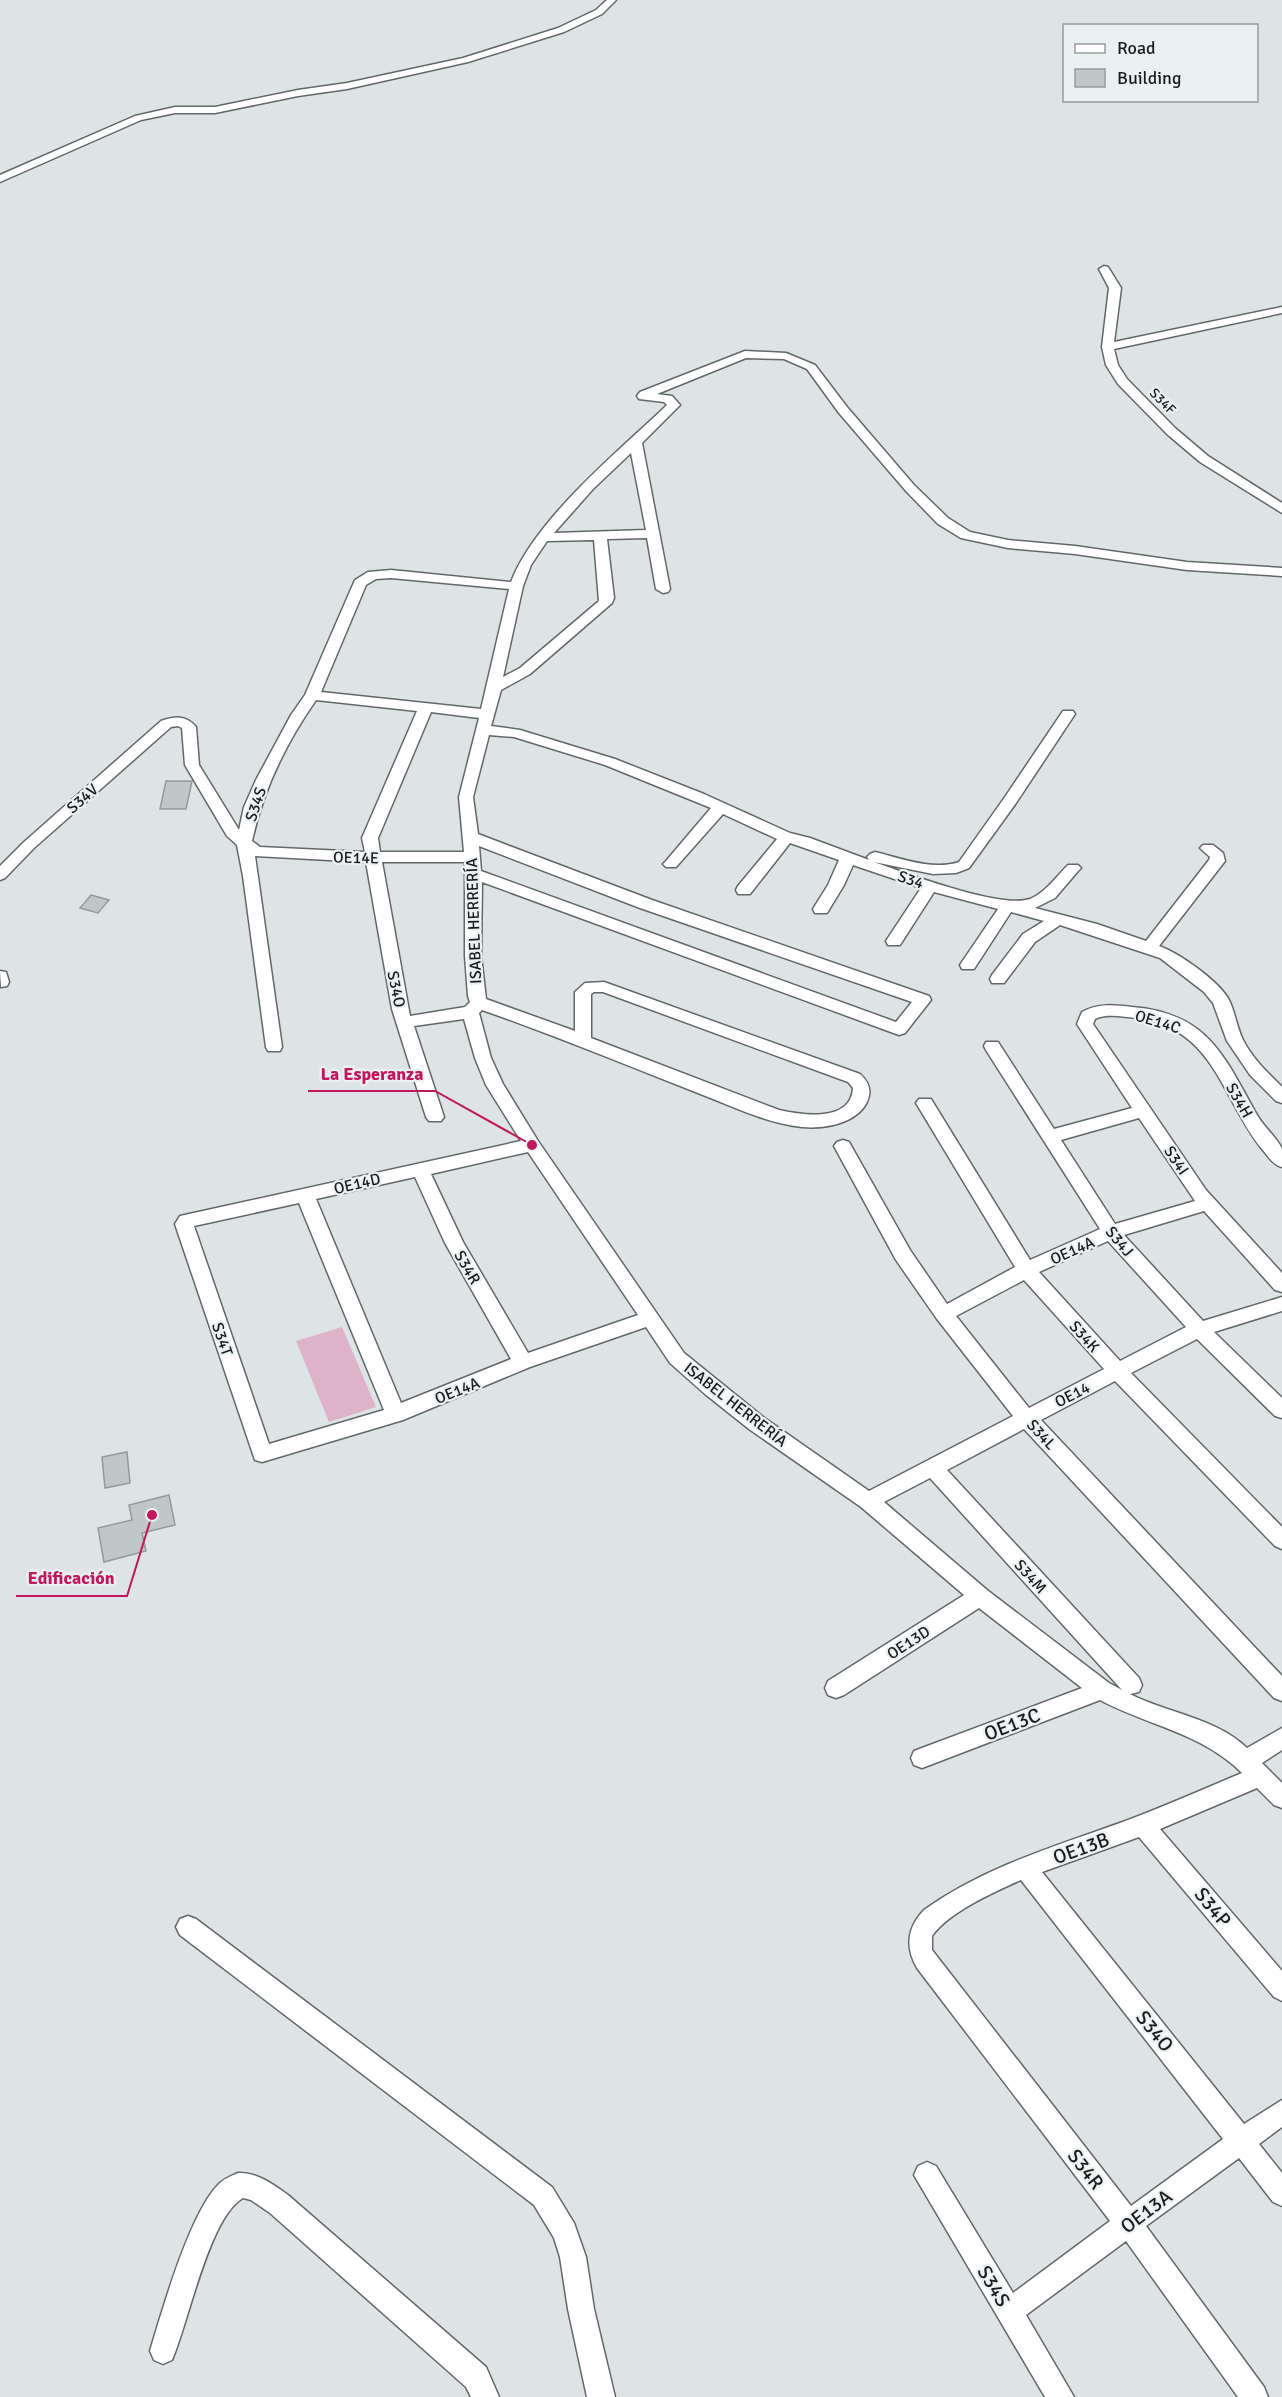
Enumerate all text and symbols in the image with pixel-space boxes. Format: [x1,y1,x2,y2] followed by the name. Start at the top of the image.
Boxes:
[1063,24,1258,102] legend
[1117,37,1156,59] text: Road
[1117,67,1181,89] text: Building
[1146,385,1179,418] street label: S34F
[63,780,103,818] street label: S34V
[241,784,271,824] street label: S34S
[333,848,379,868] street label: OE14E
[462,857,486,984] street label: ISABEL HERRERÍA
[895,866,927,894] street label: S34
[382,969,410,1009] street label: S34O
[1133,1006,1183,1038] street label: OE14C
[308,1055,435,1091] callout: La Esperanza
[321,1063,423,1085] text: La Esperanza
[1221,1079,1257,1122] street label: S34H
[1159,1142,1193,1179] street label: S34I
[332,1169,382,1199] street label: OE14D
[1101,1222,1138,1261] street label: S34J
[1047,1232,1098,1270] street label: OE14A
[450,1247,485,1288] street label: S34R
[1065,1317,1104,1357] street label: S34K
[207,1320,237,1359] street label: S34T
[680,1358,791,1452] street label: ISABEL HERRERÍA
[432,1373,483,1409] street label: OE14A
[1051,1377,1094,1412] street label: OE14
[1022,1415,1060,1454] street label: S34L
[1010,1555,1051,1598] street label: S34M
[16,1560,127,1596] callout: Edificación
[27,1567,115,1589] text: Edificación
[883,1622,934,1664] street label: OE13D
[981,1702,1044,1747] street label: OE13C
[1050,1827,1113,1870] street label: OE13B
[1189,1882,1236,1932] street label: S34P
[1130,2006,1179,2057] street label: S34O
[1062,2144,1109,2195] street label: S34R
[1115,2184,1177,2239] street label: OE13A
[972,2261,1016,2311] street label: S34S

